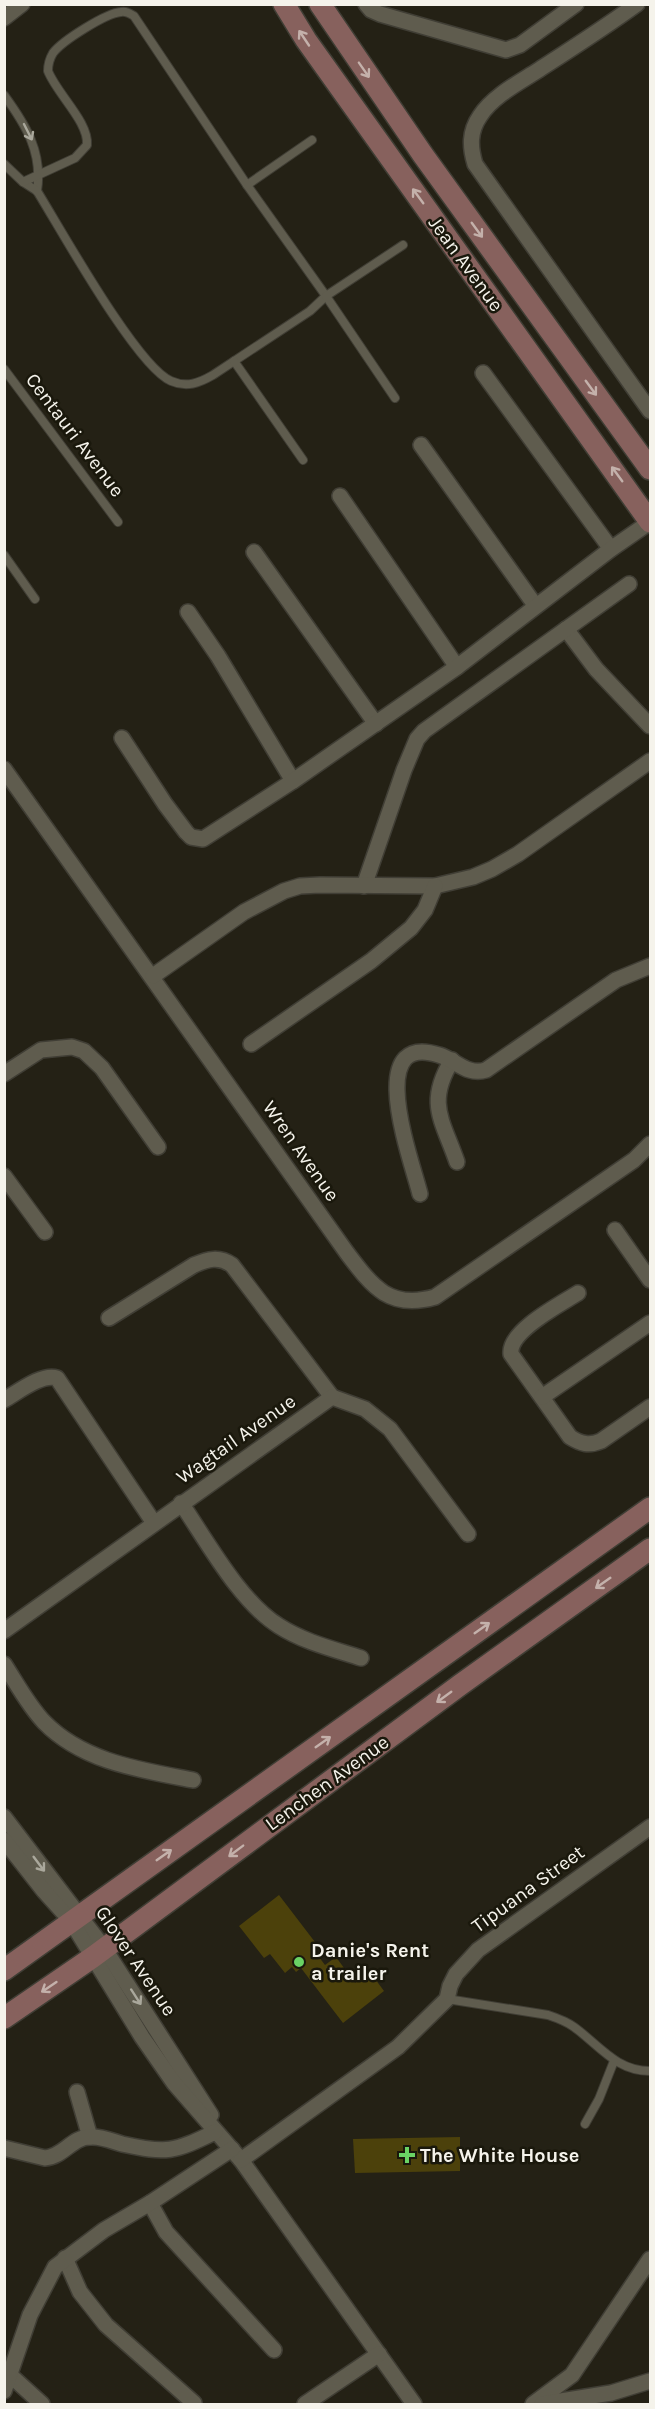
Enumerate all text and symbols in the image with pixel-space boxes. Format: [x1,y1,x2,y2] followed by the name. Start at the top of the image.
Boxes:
[298,30,310,46] one-way arrow
[358,62,370,78] one-way arrow
[22,123,34,140] one-way arrow
[412,189,424,205] one-way arrow
[424,212,508,316] street label: Jean Avenue
[471,221,483,237] one-way arrow
[21,369,129,501] street label: Centauri Avenue
[585,379,597,395] one-way arrow
[610,467,623,483] one-way arrow
[258,1096,344,1206] street label: Wren Avenue
[172,1389,300,1489] street label: Wagtail Avenue
[595,1577,611,1589] one-way arrow
[473,1622,489,1635] one-way arrow
[437,1690,453,1703] one-way arrow
[261,1730,393,1836] street label: Lenchen Avenue
[315,1736,331,1748] one-way arrow
[467,1840,589,1938] street label: Tipuana Street
[228,1845,244,1857] one-way arrow
[156,1849,172,1861] one-way arrow
[33,1855,45,1871] one-way arrow
[91,1902,181,2020] street label: Glover Avenue
[311,1939,429,1985] place label: Danie's Rent a trailer
[292,1955,306,1969] marker: Danie's Rent a trailer
[41,1981,57,1993] one-way arrow
[131,1988,143,2005] one-way arrow
[420,2144,579,2167] place label: The White House
[398,2146,416,2164] marker: The White House

